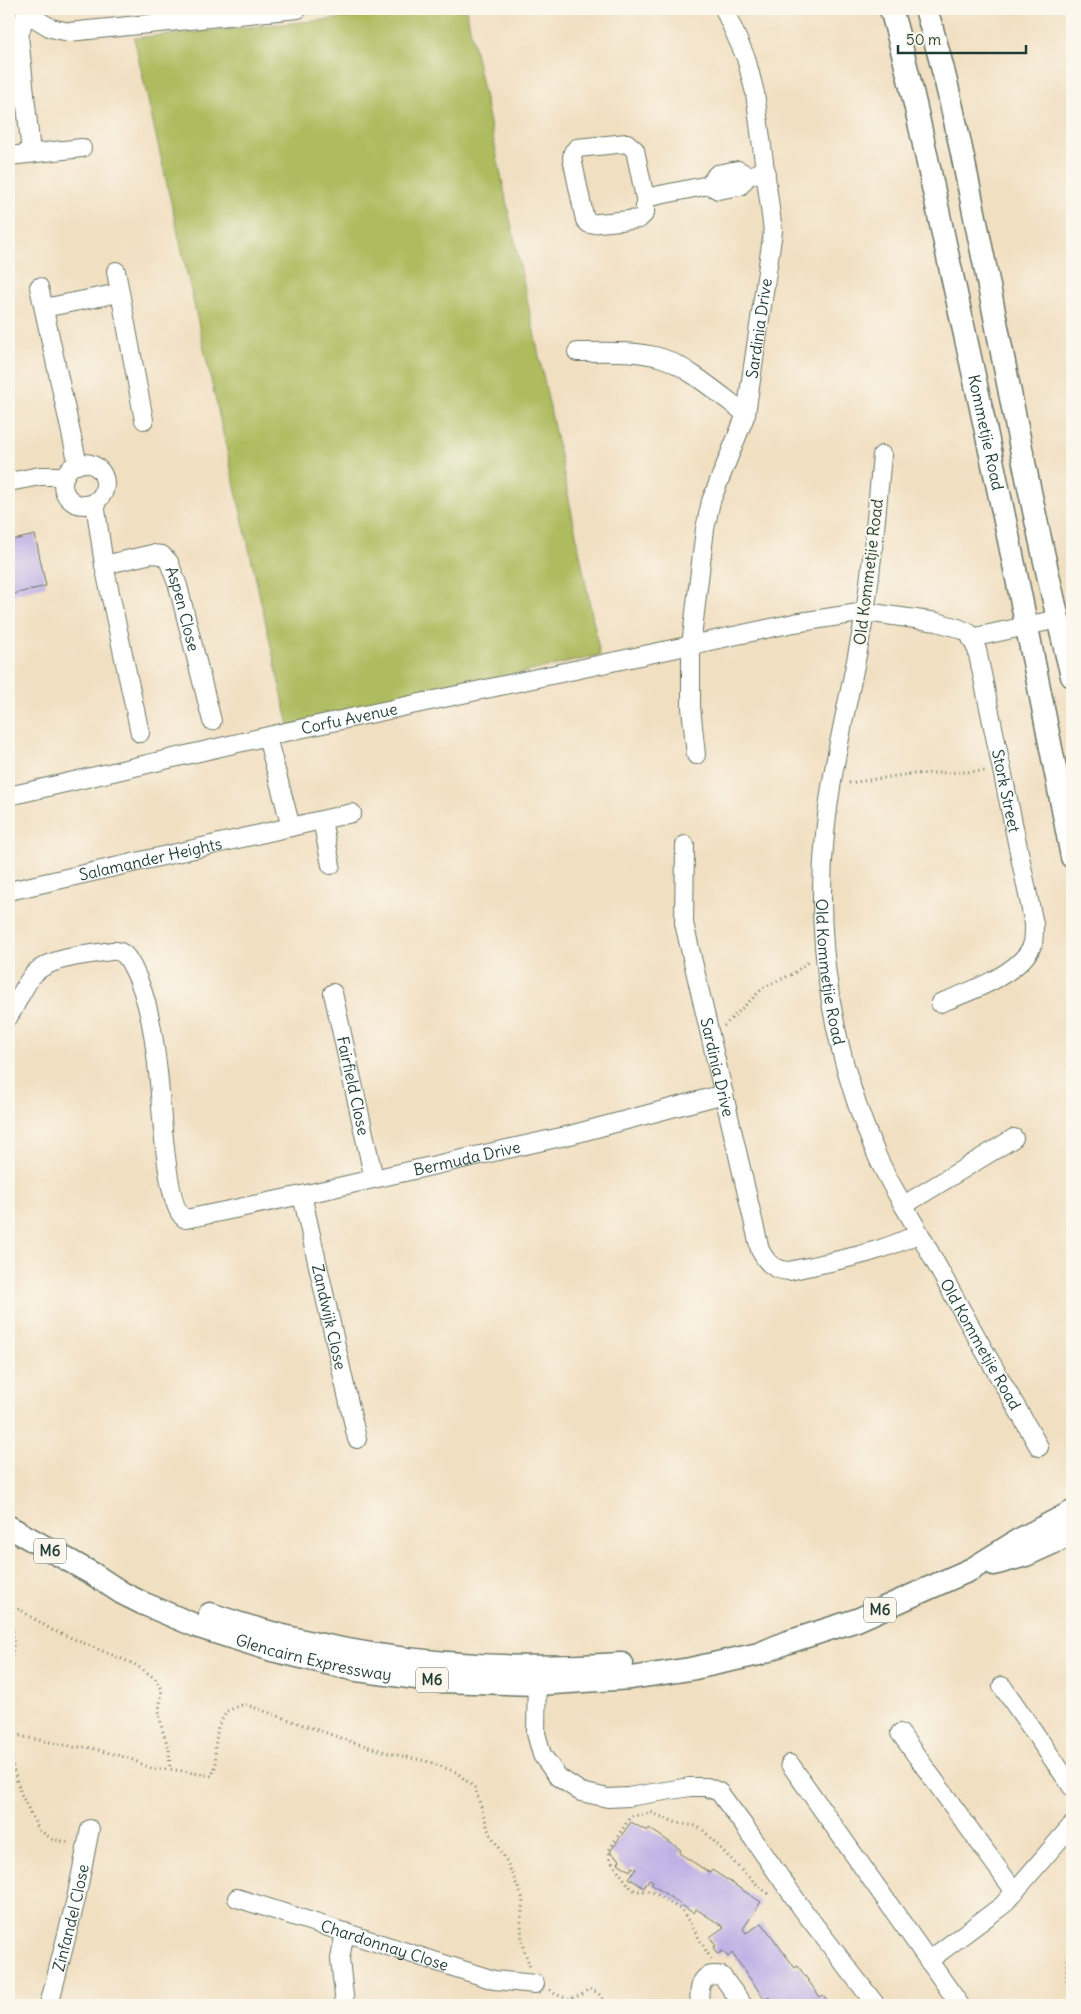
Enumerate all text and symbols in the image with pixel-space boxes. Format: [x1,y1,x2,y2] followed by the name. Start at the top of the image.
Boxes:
[898,22,1026,54] scale bar
[906,30,941,49] text: 50 m
[741,277,776,380] street label: Sardinia Drive
[964,373,1008,492] street label: Kommetjie Road
[849,498,887,646] street label: Old Kommetjie Road
[161,563,204,653] street label: Aspen Close
[299,698,399,738] street label: Corfu Avenue
[988,748,1025,835] street label: Stork Street
[77,833,224,885] street label: Salamander Heights
[812,899,849,1047] street label: Old Kommetjie Road
[696,1016,739,1119] street label: Sardinia Drive
[333,1034,374,1137] street label: Fairfield Close
[412,1136,522,1180] street label: Bermuda Drive
[308,1262,351,1372] street label: Zandwijk Close
[936,1275,1025,1413] street label: Old Kommetjie Road
[34,1538,66,1564] road number: M6
[864,1598,896,1622] road number: M6
[233,1629,393,1685] street label: Glencairn Expressway
[416,1668,448,1692] road number: M6
[48,1862,93,1973] street label: Zinfandel Close
[318,1915,451,1975] street label: Chardonnay Close

